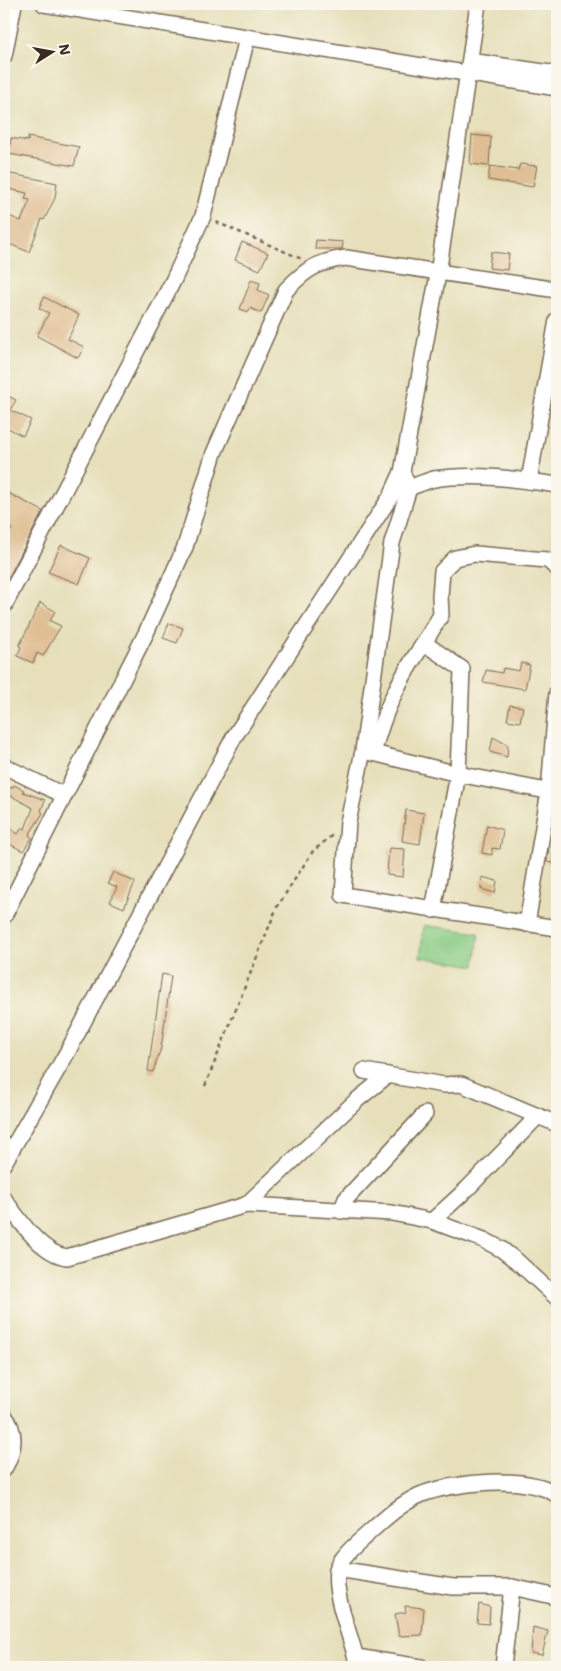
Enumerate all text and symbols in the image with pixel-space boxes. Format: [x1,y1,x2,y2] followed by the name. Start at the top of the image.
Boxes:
[28,28,78,78] north arrow
[55,42,75,57] text: N

